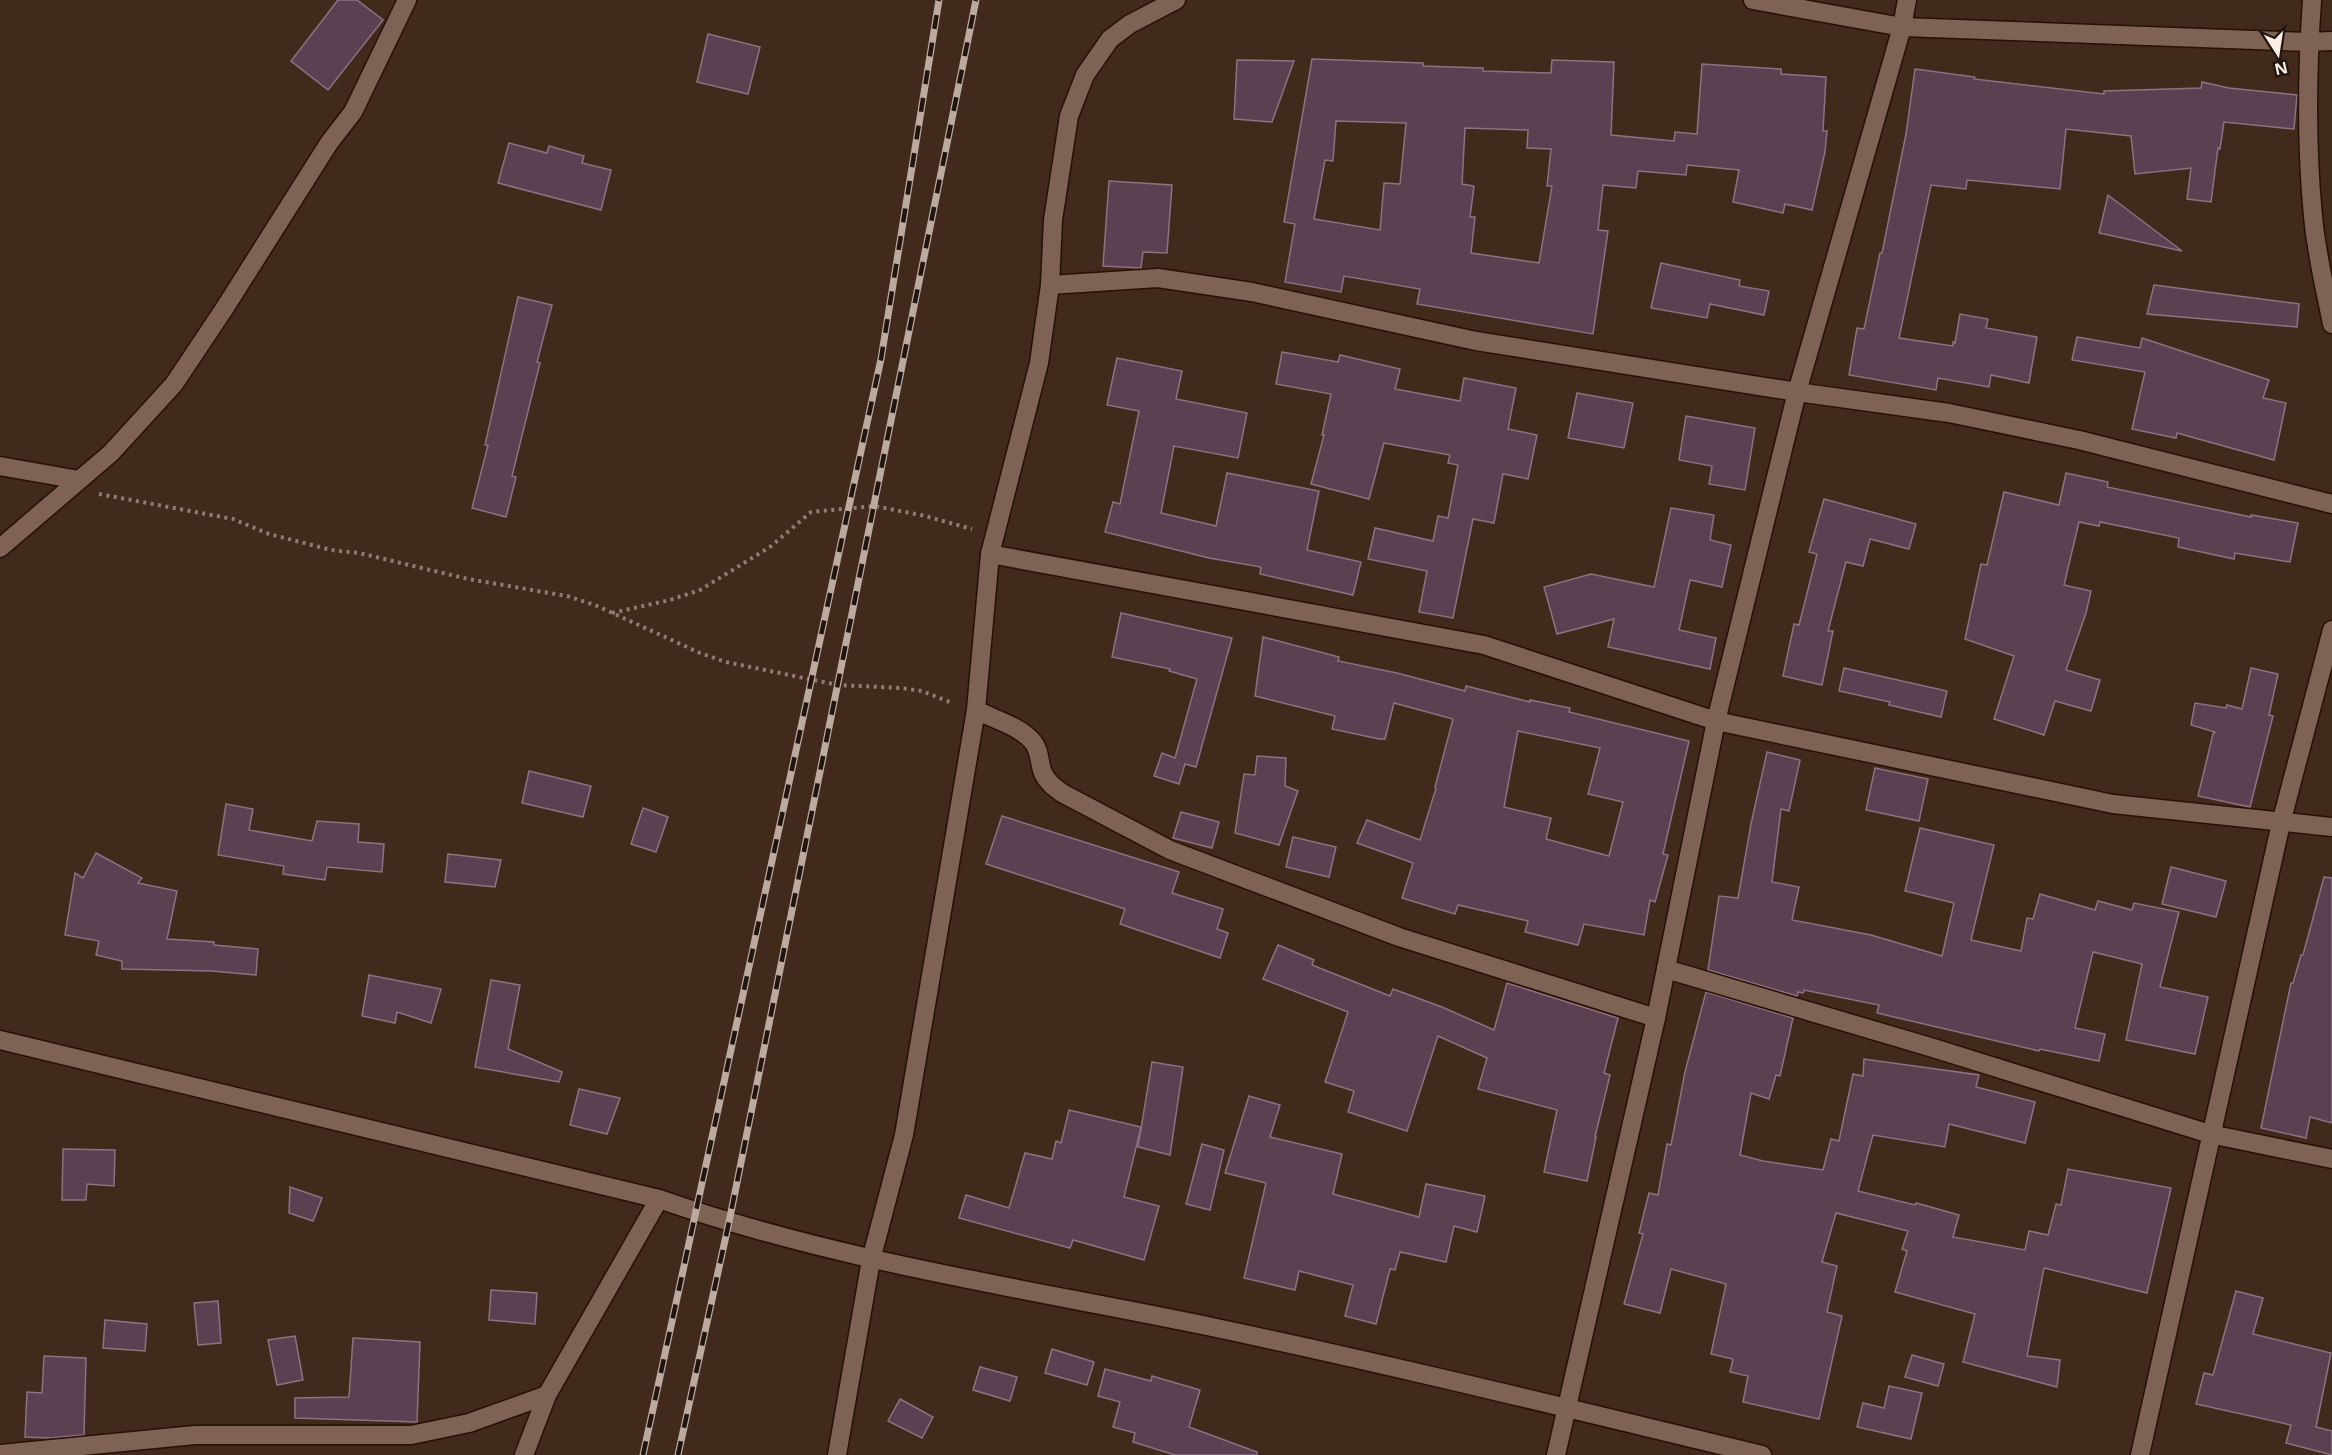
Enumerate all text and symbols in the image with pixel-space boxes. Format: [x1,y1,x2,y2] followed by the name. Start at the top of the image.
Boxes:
[2248,24,2308,84] north arrow
[2272,57,2290,81] text: N

